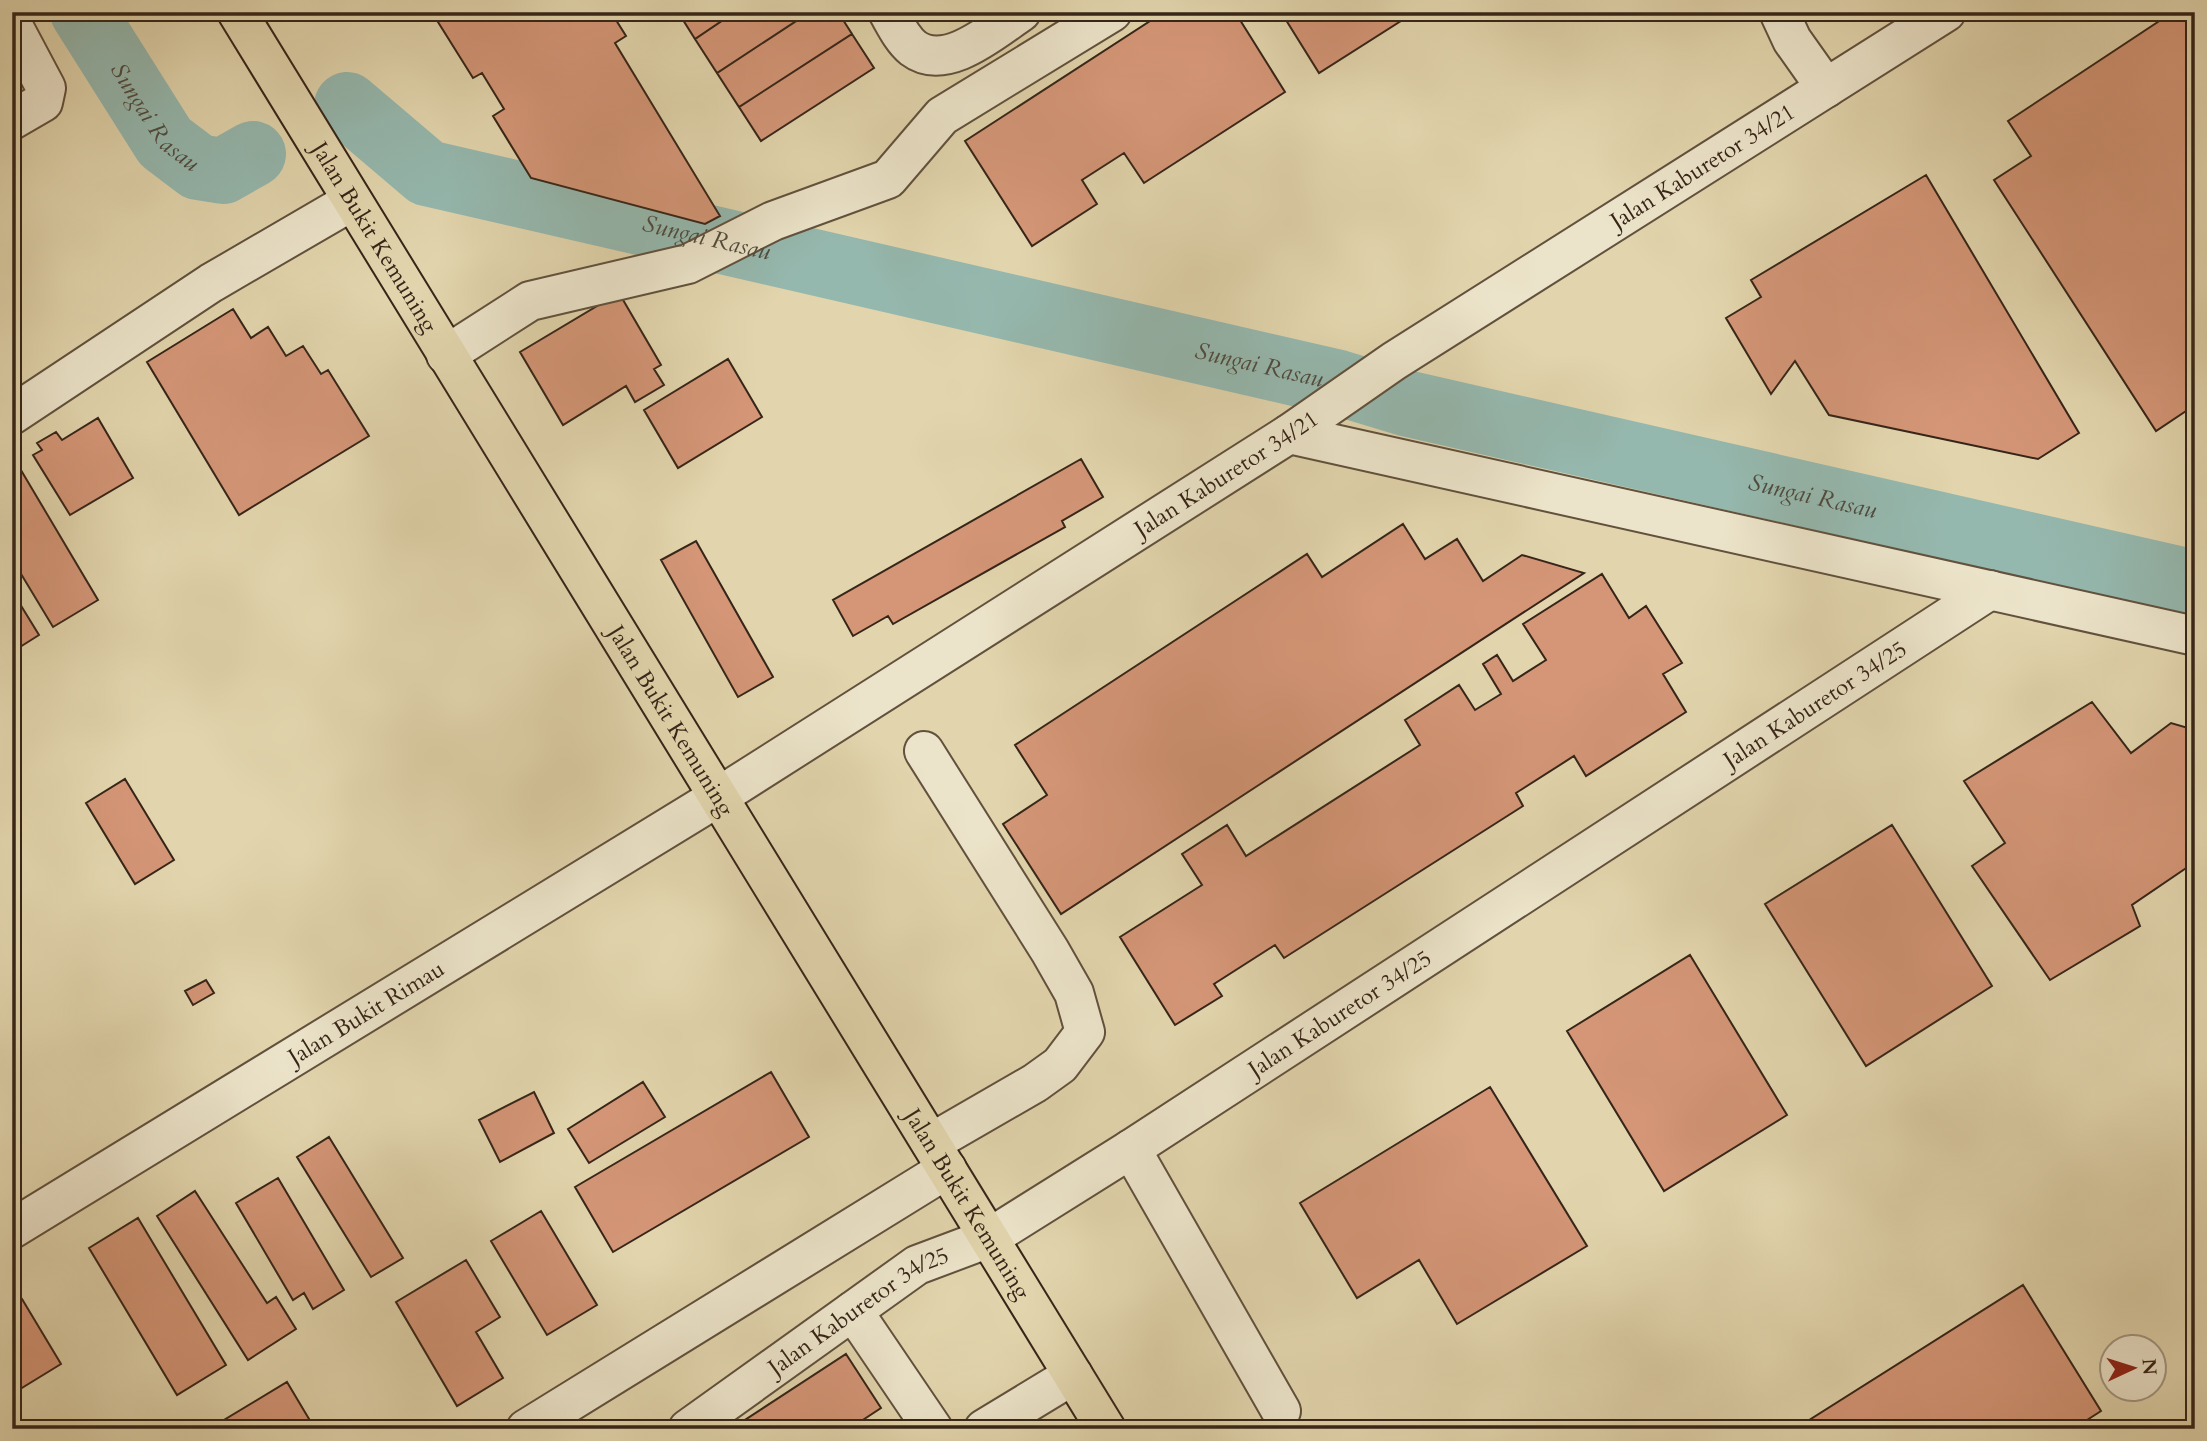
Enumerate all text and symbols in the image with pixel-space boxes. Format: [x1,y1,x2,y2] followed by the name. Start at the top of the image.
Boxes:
[102,56,207,179] water label: Sungai Rasau
[1602,96,1800,238] street label: Jalan Kaburetor 34/21
[303,133,445,338] street label: Jalan Bukit Kemuning
[639,207,774,268] water label: Sungai Rasau
[1192,334,1327,395] water label: Sungai Rasau
[1126,403,1324,546] street label: Jalan Kaburetor 34/21
[1745,465,1880,527] water label: Sungai Rasau
[600,617,742,822] street label: Jalan Bukit Kemuning
[1715,633,1912,777] street label: Jalan Kaburetor 34/25
[1240,942,1437,1086] street label: Jalan Kaburetor 34/25
[280,953,450,1074] street label: Jalan Bukit Rimau
[896,1100,1038,1305] street label: Jalan Bukit Kemuning
[759,1239,953,1384] street label: Jalan Kaburetor 34/25
[2098,1332,2168,1402] north arrow
[2135,1358,2163,1377] text: N

